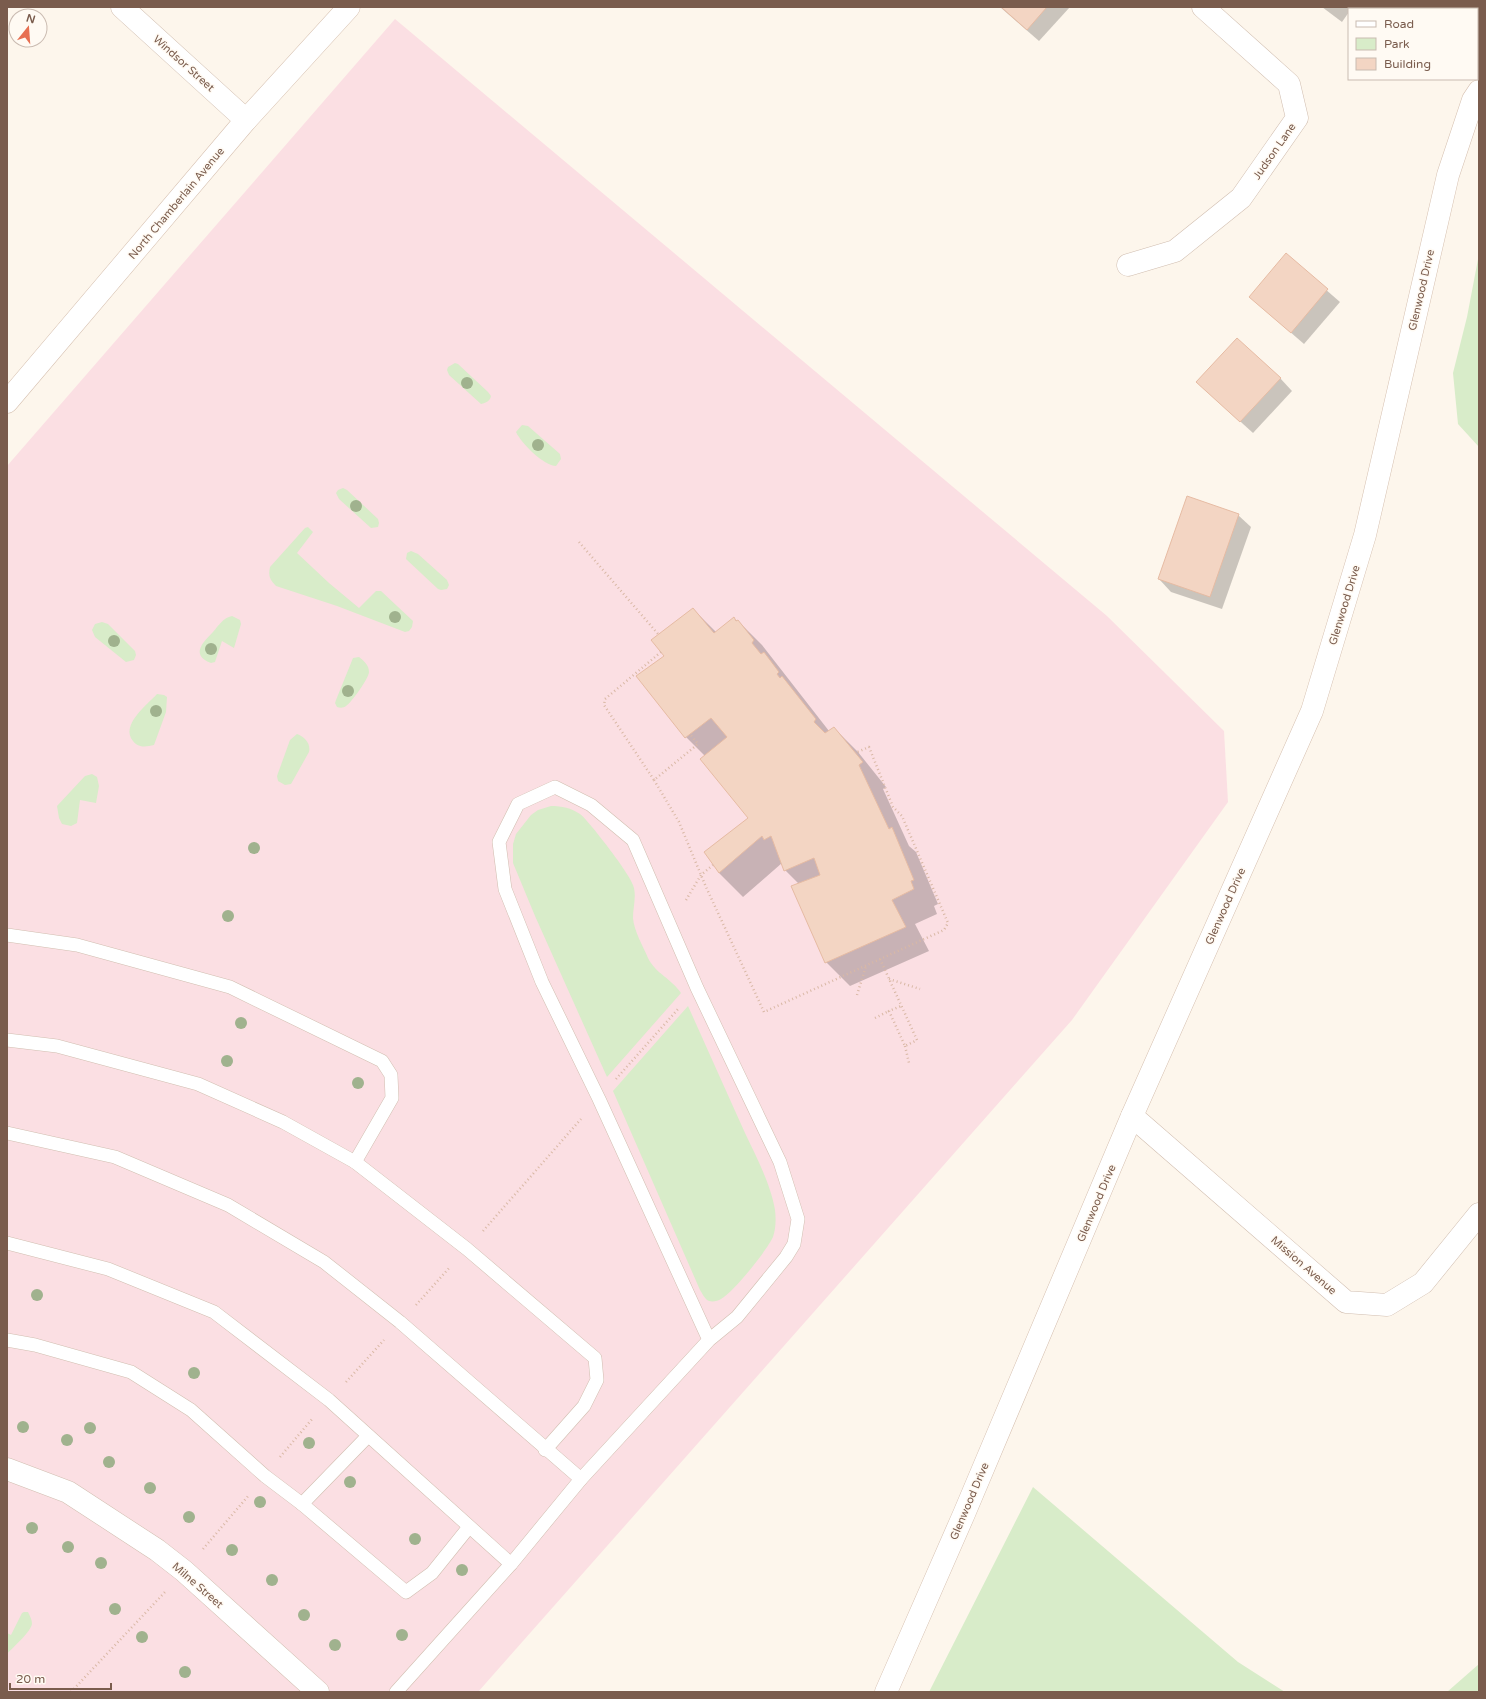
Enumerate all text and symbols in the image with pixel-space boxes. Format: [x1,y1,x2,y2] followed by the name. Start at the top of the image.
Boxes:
[8,8,48,48] north arrow
[1348,8,1478,80] legend
[25,11,37,26] text: N
[1384,17,1414,31] text: Road
[150,32,217,94] street label: Windsor Street
[1384,37,1410,51] text: Park
[1384,57,1431,71] text: Building
[1250,121,1299,182] street label: Judson Lane
[126,145,227,262] street label: North Chamberlain Avenue
[1406,248,1437,332] street label: Glenwood Drive
[1326,564,1363,647] street label: Glenwood Drive
[1203,866,1248,947] street label: Glenwood Drive
[1074,1163,1119,1244] street label: Glenwood Drive
[1268,1234,1339,1297] street label: Mission Avenue
[947,1461,992,1542] street label: Glenwood Drive
[170,1560,226,1611] street label: Milne Street
[10,1665,111,1691] scale bar
[16,1672,45,1686] text: 20 m

